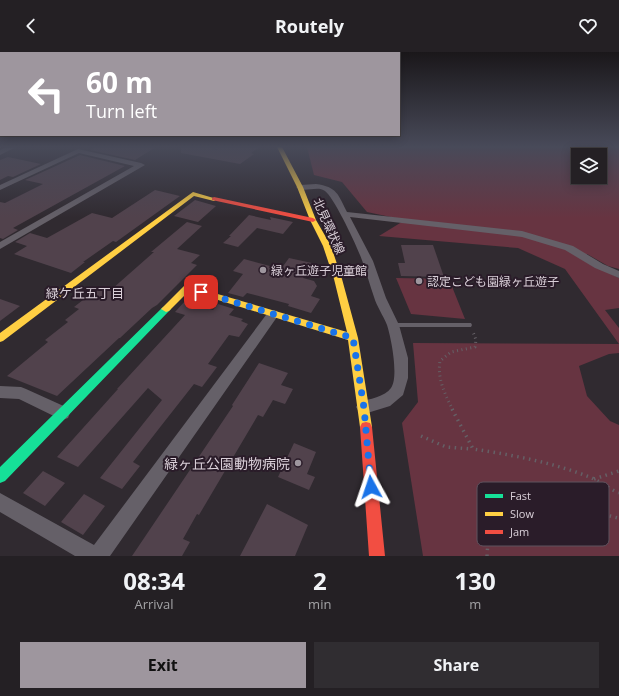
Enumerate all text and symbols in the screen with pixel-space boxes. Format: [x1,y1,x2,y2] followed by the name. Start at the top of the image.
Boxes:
[275,14,344,38] text: Routely
[20,15,42,37] icon: back
[577,15,599,37] icon: heart
[86,63,153,101] text: 60 m
[20,68,72,120] icon: left
[86,99,157,123] text: Turn left
[571,148,607,184] map controls
[571,148,607,184] button: layers
[309,195,349,257] street label: 北見環状線
[271,262,367,279] place label: 緑ヶ丘遊子児童館
[258,265,268,275] marker: 緑ヶ丘遊子児童館
[427,273,559,290] place label: 認定こども園緑ヶ丘遊子
[184,275,218,309] pin
[414,276,424,286] marker: 認定こども園緑ヶ丘遊子
[190,281,212,303] icon: arrive
[46,284,124,302] district label: 緑ケ丘五丁目
[164,454,290,473] place label: 緑ヶ丘公園動物病院
[293,458,303,468] marker: 緑ヶ丘公園動物病院
[350,466,392,508] position arrow
[477,482,609,546] legend
[510,488,531,503] text: Fast
[510,506,534,521] text: Slow
[509,524,529,539] text: Jam
[123,564,185,597] text: 08:34
[313,564,327,597] text: 2
[455,564,496,597] text: 130
[134,595,174,613] text: Arrival
[308,595,331,613] text: min
[469,595,481,613] text: m
[20,642,306,688] button: Exit
[314,642,599,688] button: Share

